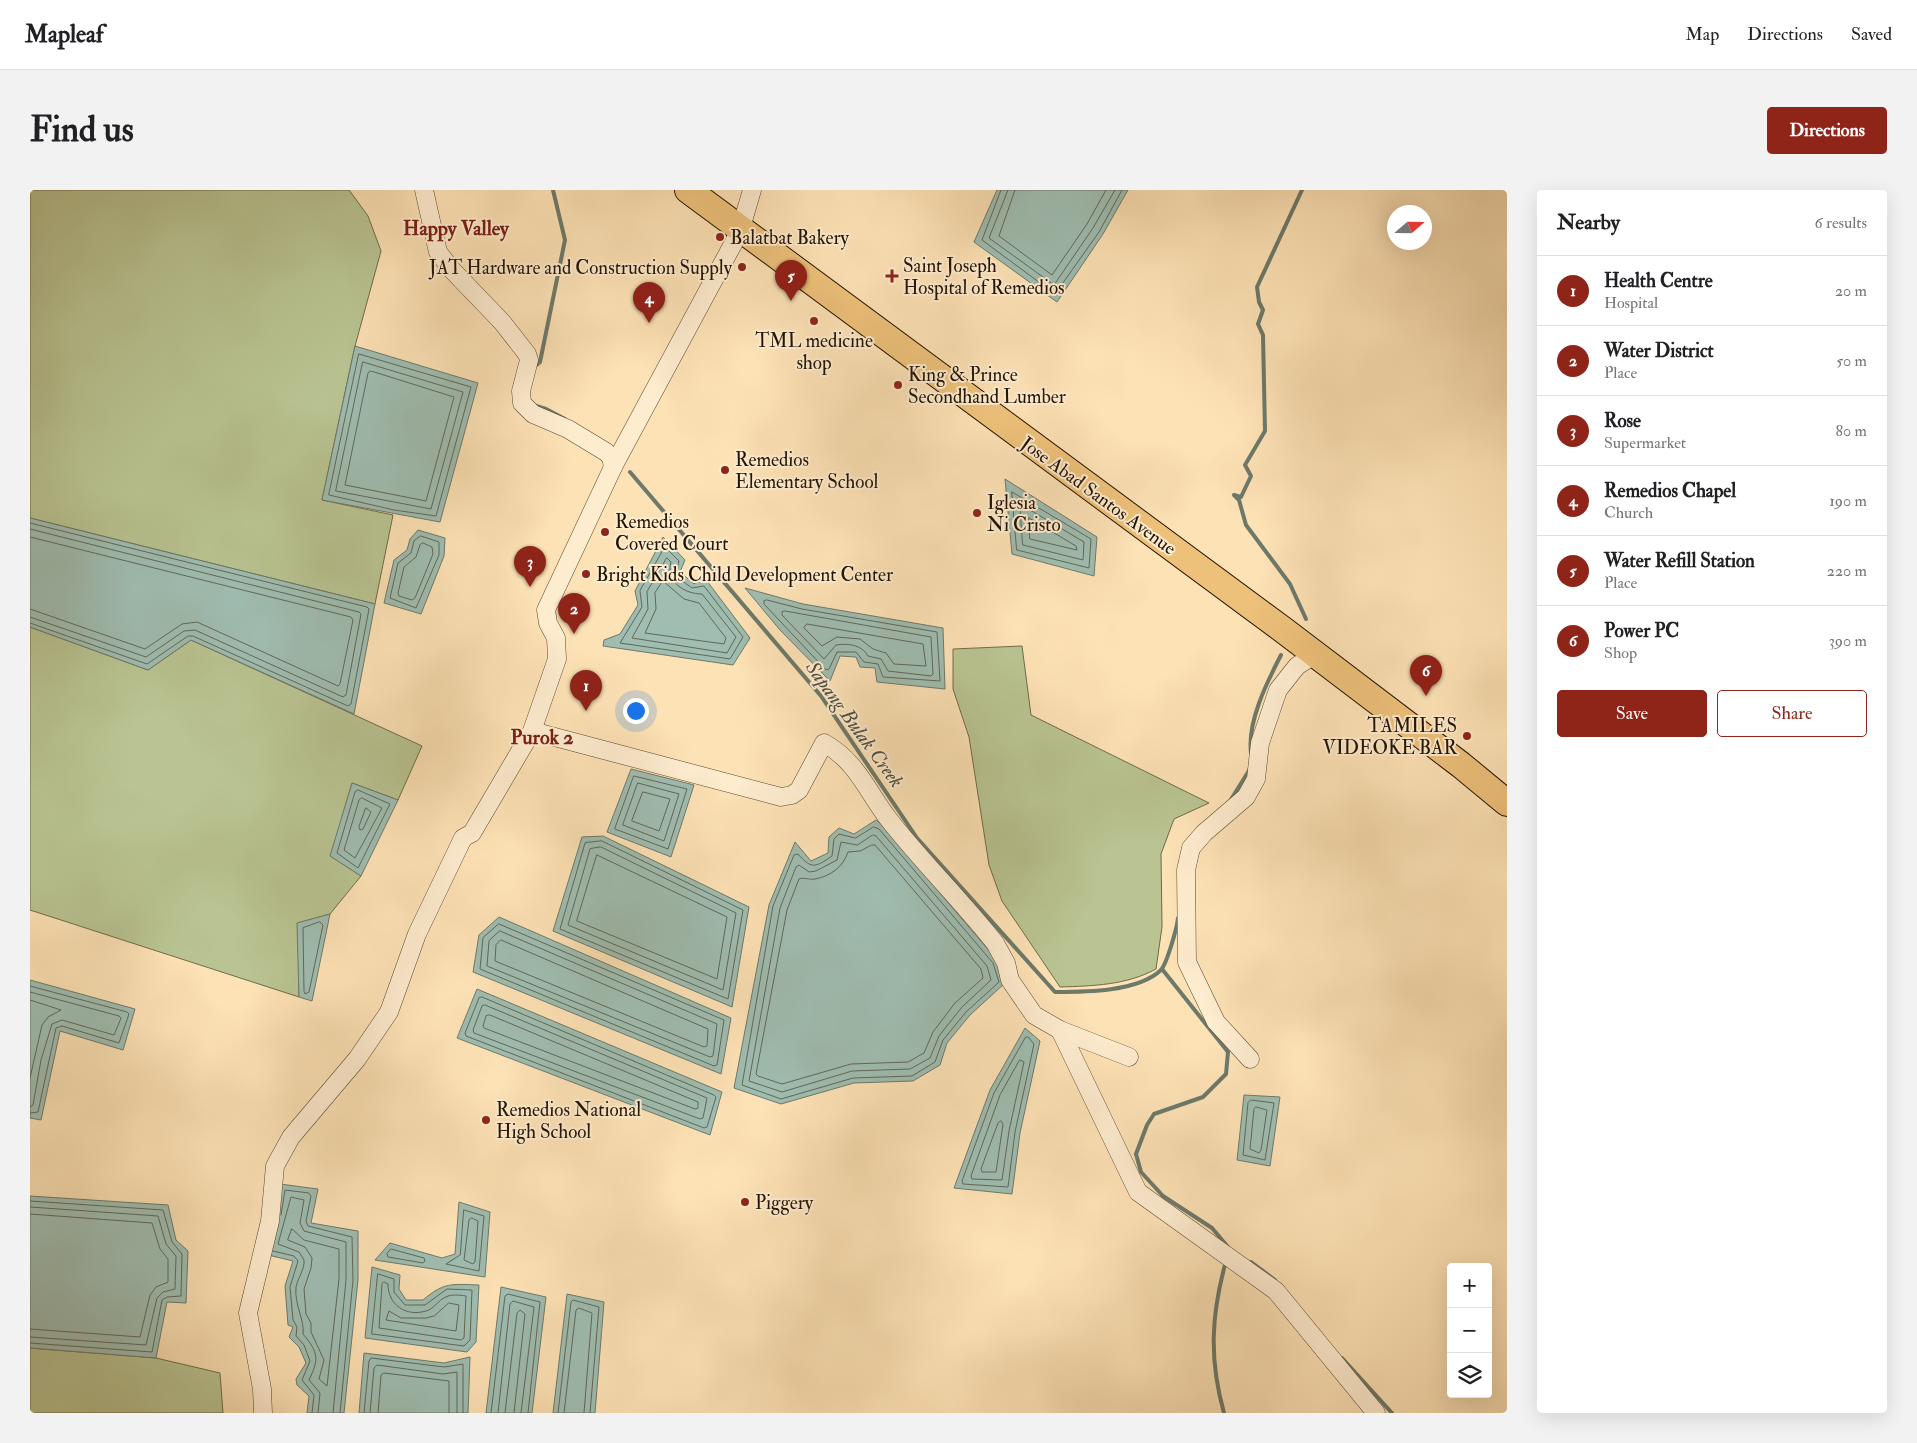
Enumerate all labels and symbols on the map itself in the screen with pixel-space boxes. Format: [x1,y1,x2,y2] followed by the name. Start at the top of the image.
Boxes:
[1387,205,1432,250] north arrow
[403,216,510,242] district label: Happy Valley
[730,226,849,250] place label: Balatbat Bakery
[714,231,726,243] marker: Balatbat Bakery
[903,254,1065,301] place label: Saint Joseph Hospital of Remedios
[428,256,733,281] place label: JAT Hardware and Construction Supply
[775,260,807,301] pin: 5
[736,261,748,273] marker: JAT Hardware and Construction Supply
[885,269,899,283] marker: Saint Joseph Hospital of Remedios
[633,282,665,323] pin: 4
[808,315,820,327] marker: TML medicine shop
[755,329,873,376] place label: TML medicine shop
[908,363,1066,409] place label: King & Prince Secondhand Lumber
[892,379,904,391] marker: King & Prince Secondhand Lumber
[1015,431,1181,560] street label: Jose Abad Santos Avenue
[735,448,879,494] place label: Remedios Elementary School
[719,464,731,476] marker: Remedios Elementary School
[987,491,1061,537] place label: Iglesia Ni Cristo
[971,507,983,519] marker: Iglesia Ni Cristo
[615,510,728,556] place label: Remedios Covered Court
[599,526,611,538] marker: Remedios Covered Court
[514,546,546,587] pin: 3
[596,563,893,588] place label: Bright Kids Child Development Center
[580,568,592,580] marker: Bright Kids Child Development Center
[558,593,590,634] pin: 2
[800,655,909,793] water label: Sapang Bulak Creek
[1410,655,1442,696] pin: 6
[570,670,602,711] pin: 1
[623,698,649,724] your location
[1323,714,1457,760] place label: TAMILES VIDEOKE BAR
[511,725,573,750] district label: Purok 2
[1461,730,1473,742] marker: TAMILES VIDEOKE BAR
[496,1098,641,1144] place label: Remedios National High School
[480,1114,492,1126] marker: Remedios National High School
[755,1191,814,1215] place label: Piggery
[739,1196,751,1208] marker: Piggery

